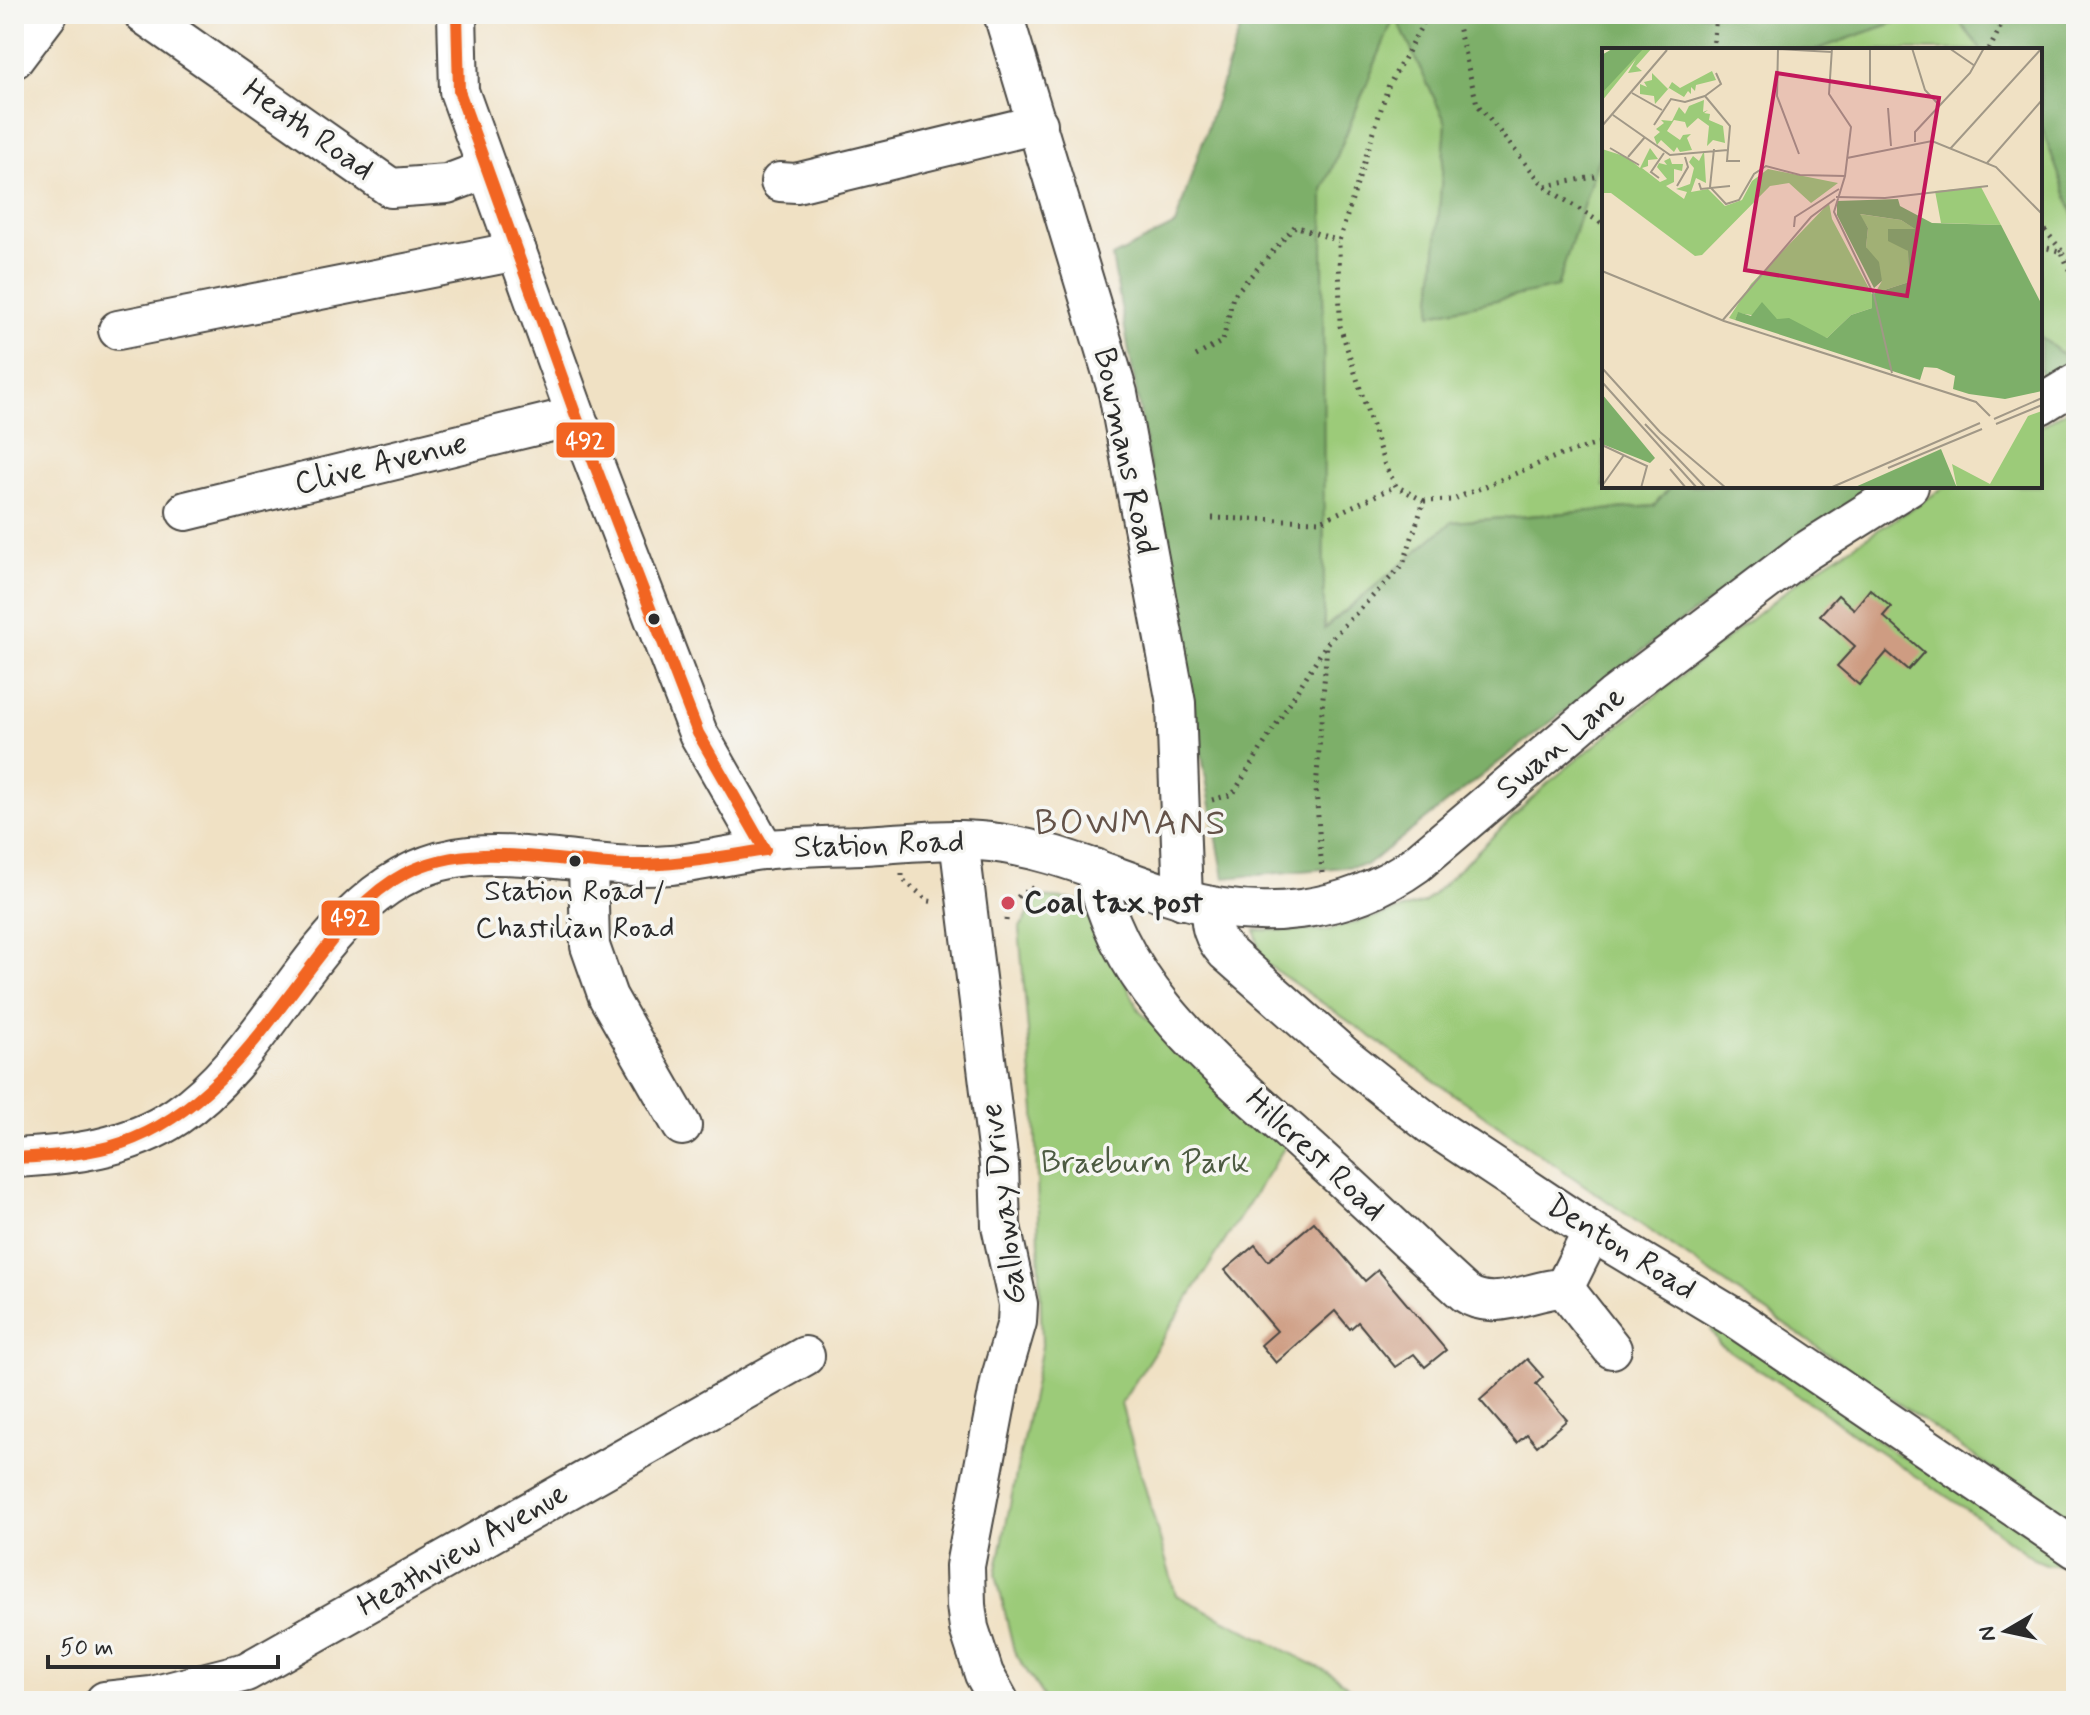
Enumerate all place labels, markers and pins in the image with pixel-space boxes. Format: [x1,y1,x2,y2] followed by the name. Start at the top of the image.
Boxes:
[646,611,662,627] unlabelled marker
[567,853,583,869] marker: Station Road / Chastilian Road
[475,872,675,948] place label: Station Road / Chastilian Road
[1024,882,1204,924] place label: Coal tax post
[999,894,1017,912] marker: Coal tax post

